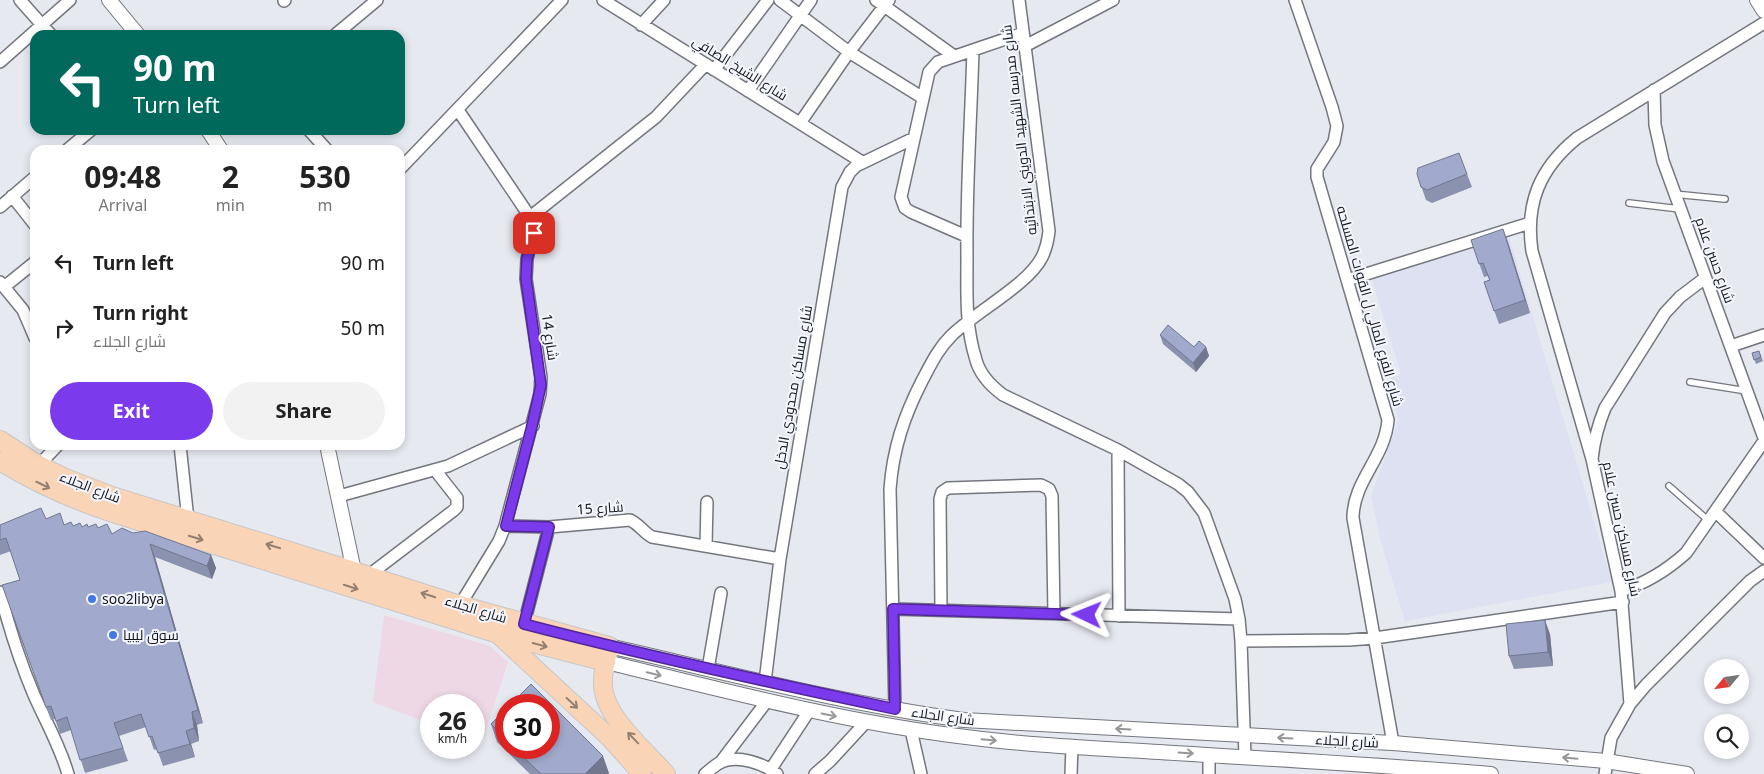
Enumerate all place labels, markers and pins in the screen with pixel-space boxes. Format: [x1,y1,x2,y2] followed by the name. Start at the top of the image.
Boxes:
[513,212,555,254] pin
[102,589,164,608] place label: soo2libya
[86,593,98,605] marker: soo2libya
[123,625,179,644] place label: سوق ليبيا
[107,629,119,641] marker: سوق ليبيا

